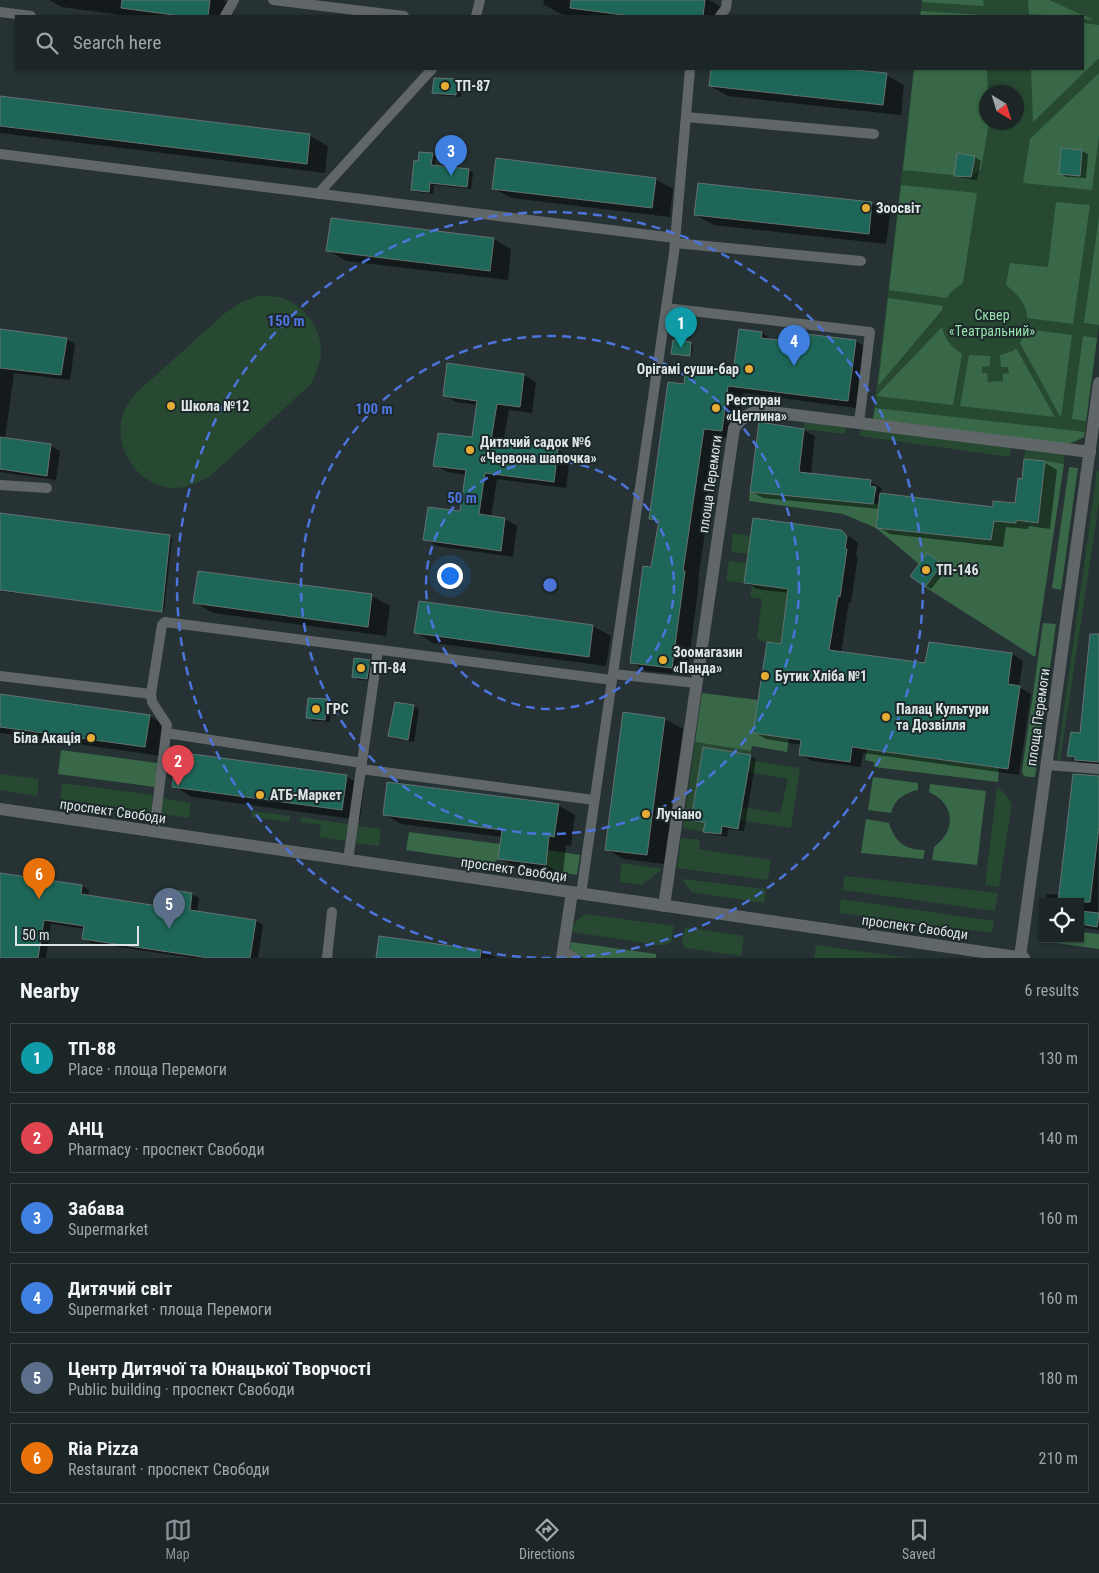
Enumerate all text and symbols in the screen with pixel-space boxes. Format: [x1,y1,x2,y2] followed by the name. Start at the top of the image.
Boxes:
[15,15,1084,70] search box
[33,29,61,57] icon: search
[73,31,161,54] text: Search here
[455,78,490,94] place label: ТП-87
[439,80,451,92] marker: ТП-87
[979,85,1024,130] north arrow
[435,135,467,176] pin: 3
[876,200,921,216] place label: Зоосвіт
[860,202,872,214] marker: Зоосвіт
[665,307,697,348] pin: 1
[949,307,1035,339] park label: Сквер «Театральний»
[267,312,305,330] text: 150 m
[778,325,810,366] pin: 4
[637,361,739,377] place label: Орігамі суши-бар
[743,363,755,375] marker: Орігамі суши-бар
[726,392,787,424] place label: Ресторан «Цеглина»
[181,398,249,414] place label: Школа №12
[165,400,177,412] marker: Школа №12
[355,400,393,418] text: 100 m
[710,402,722,414] marker: Ресторан «Цеглина»
[480,434,597,466] place label: Дитячий садок №6 «Червона шапочка»
[695,434,725,534] street label: площа Перемоги
[464,444,476,456] marker: Дитячий садок №6 «Червона шапочка»
[447,489,477,507] text: 50 m
[936,562,978,578] place label: ТП-146
[437,563,463,589] your location
[920,564,932,576] marker: ТП-146
[541,576,559,594] centre of rings
[673,644,743,676] place label: Зоомагазин «Панда»
[657,654,669,666] marker: Зоомагазин «Панда»
[371,660,406,676] place label: ТП-84
[355,662,367,674] marker: ТП-84
[1023,667,1053,767] street label: площа Перемоги
[775,668,867,684] place label: Бутик Хліба №1
[759,670,771,682] marker: Бутик Хліба №1
[326,701,349,717] place label: ГРС
[896,701,989,733] place label: Палац Культури та Дозвілля
[310,703,322,715] marker: ГРС
[880,711,892,723] marker: Палац Культури та Дозвілля
[13,730,81,746] place label: Біла Акація
[85,732,97,744] marker: Біла Акація
[162,745,194,786] pin: 2
[270,787,343,803] place label: АТБ-Маркет
[254,789,266,801] marker: АТБ-Маркет
[59,796,167,826] street label: проспект Свободи
[656,806,702,822] place label: Лучіано
[640,808,652,820] marker: Лучіано
[460,854,568,884] street label: проспект Свободи
[23,858,55,899] pin: 6
[153,888,185,929] pin: 5
[1039,898,1084,943] map controls
[1039,898,1084,943] button: locate
[861,912,969,942] street label: проспект Свободи
[15,923,139,946] scale bar
[22,927,50,943] text: 50 m
[20,979,79,1003] text: Nearby
[1024,981,1079,1000] text: 6 results
[68,1037,116,1060] text: ТП-88
[33,1049,41,1068] text: 1
[1039,1049,1078,1068] text: 130 m
[68,1060,227,1079] text: Place · площа Перемоги
[68,1117,104,1140] text: АНЦ
[33,1129,41,1148] text: 2
[1039,1129,1078,1148] text: 140 m
[68,1140,265,1159] text: Pharmacy · проспект Свободи
[68,1197,124,1220] text: Забава
[33,1209,41,1228] text: 3
[1039,1209,1078,1228] text: 160 m
[68,1220,148,1239] text: Supermarket
[68,1277,172,1300] text: Дитячий світ
[33,1289,41,1308] text: 4
[1039,1289,1078,1308] text: 160 m
[68,1300,272,1319] text: Supermarket · площа Перемоги
[68,1357,371,1380] text: Центр Дитячої та Юнацької Творчості
[33,1369,41,1388] text: 5
[1039,1369,1078,1388] text: 180 m
[68,1380,295,1399] text: Public building · проспект Свободи
[68,1437,138,1460] text: Ria Pizza
[33,1449,41,1468] text: 6
[1039,1449,1078,1468] text: 210 m
[68,1460,270,1479] text: Restaurant · проспект Свободи
[164,1516,192,1562] tab: Map
[519,1516,575,1562] tab: Directions
[902,1516,935,1562] tab: Saved

